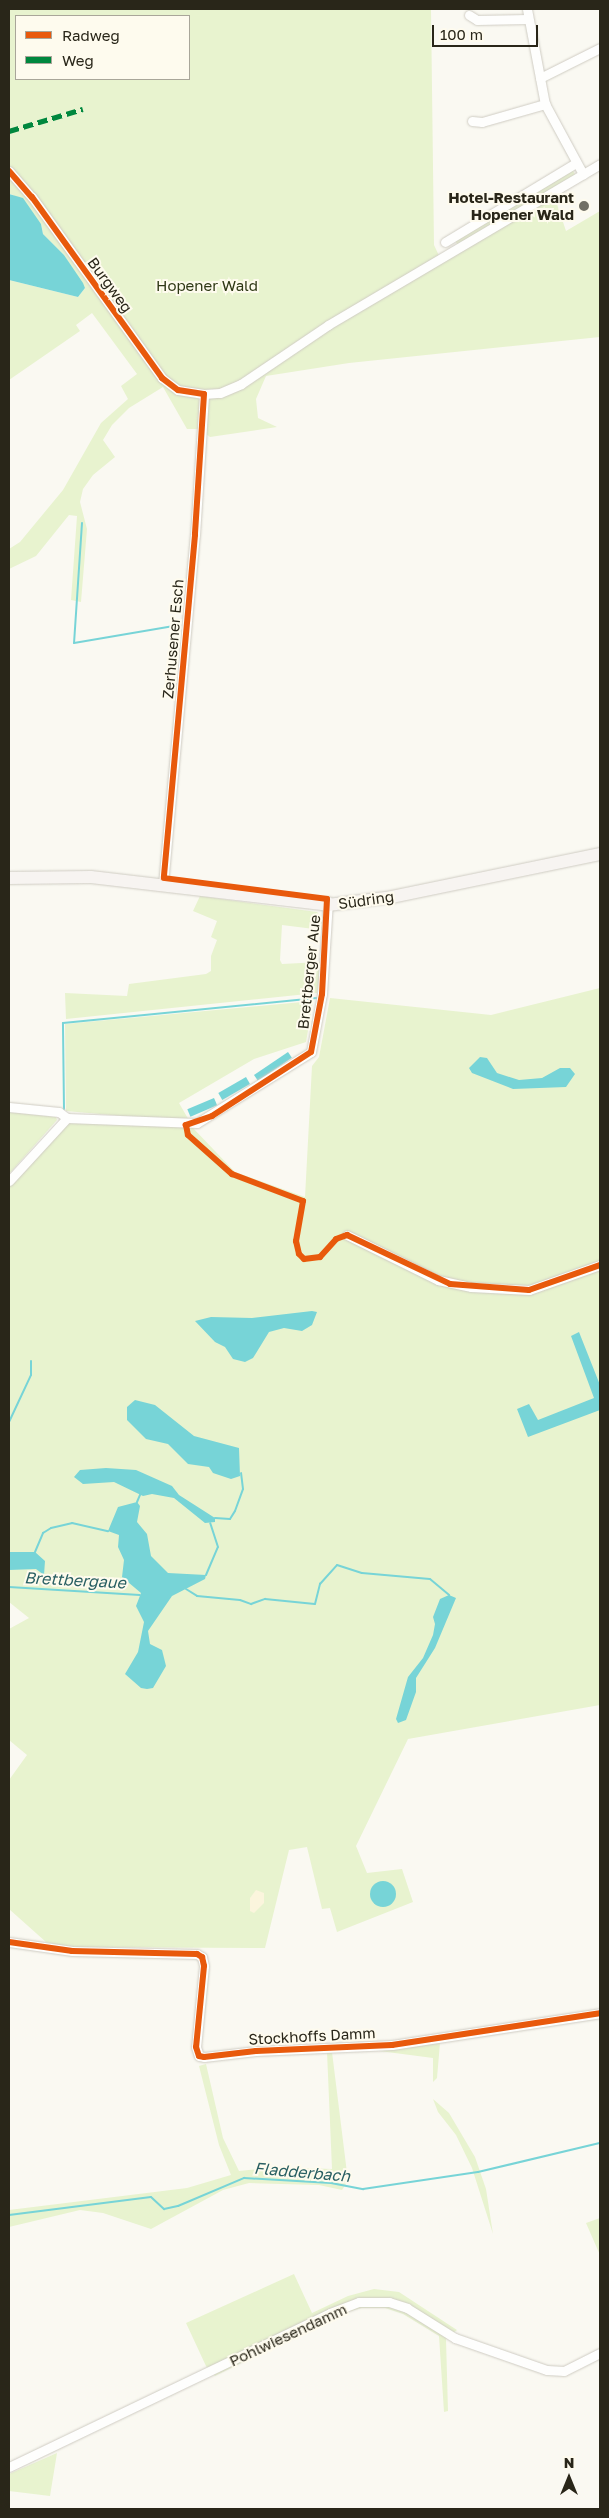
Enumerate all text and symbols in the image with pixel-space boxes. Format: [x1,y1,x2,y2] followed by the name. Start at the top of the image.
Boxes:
[15,15,190,80] legend
[434,15,540,47] scale bar
[440,25,483,43] text: 100 m
[62,26,120,44] text: Radweg
[62,51,94,69] text: Weg
[448,188,574,223] place label: Hotel-Restaurant Hopener Wald
[578,200,590,212] marker: Hotel-Restaurant Hopener Wald
[84,254,136,316] street label: Burgweg
[156,277,258,295] park label: Hopener Wald
[159,578,187,700] street label: Zerhusener Esch
[337,887,395,913] street label: Südring
[294,914,324,1030] street label: Brettberger Aue
[24,1568,126,1592] water label: Brettbergaue
[248,2024,376,2048] street label: Stockhoffs Damm
[253,2158,351,2186] water label: Fladderbach
[226,2300,350,2370] street label: Pohlwiesendamm
[544,2453,594,2503] north arrow
[564,2454,574,2471] text: N

